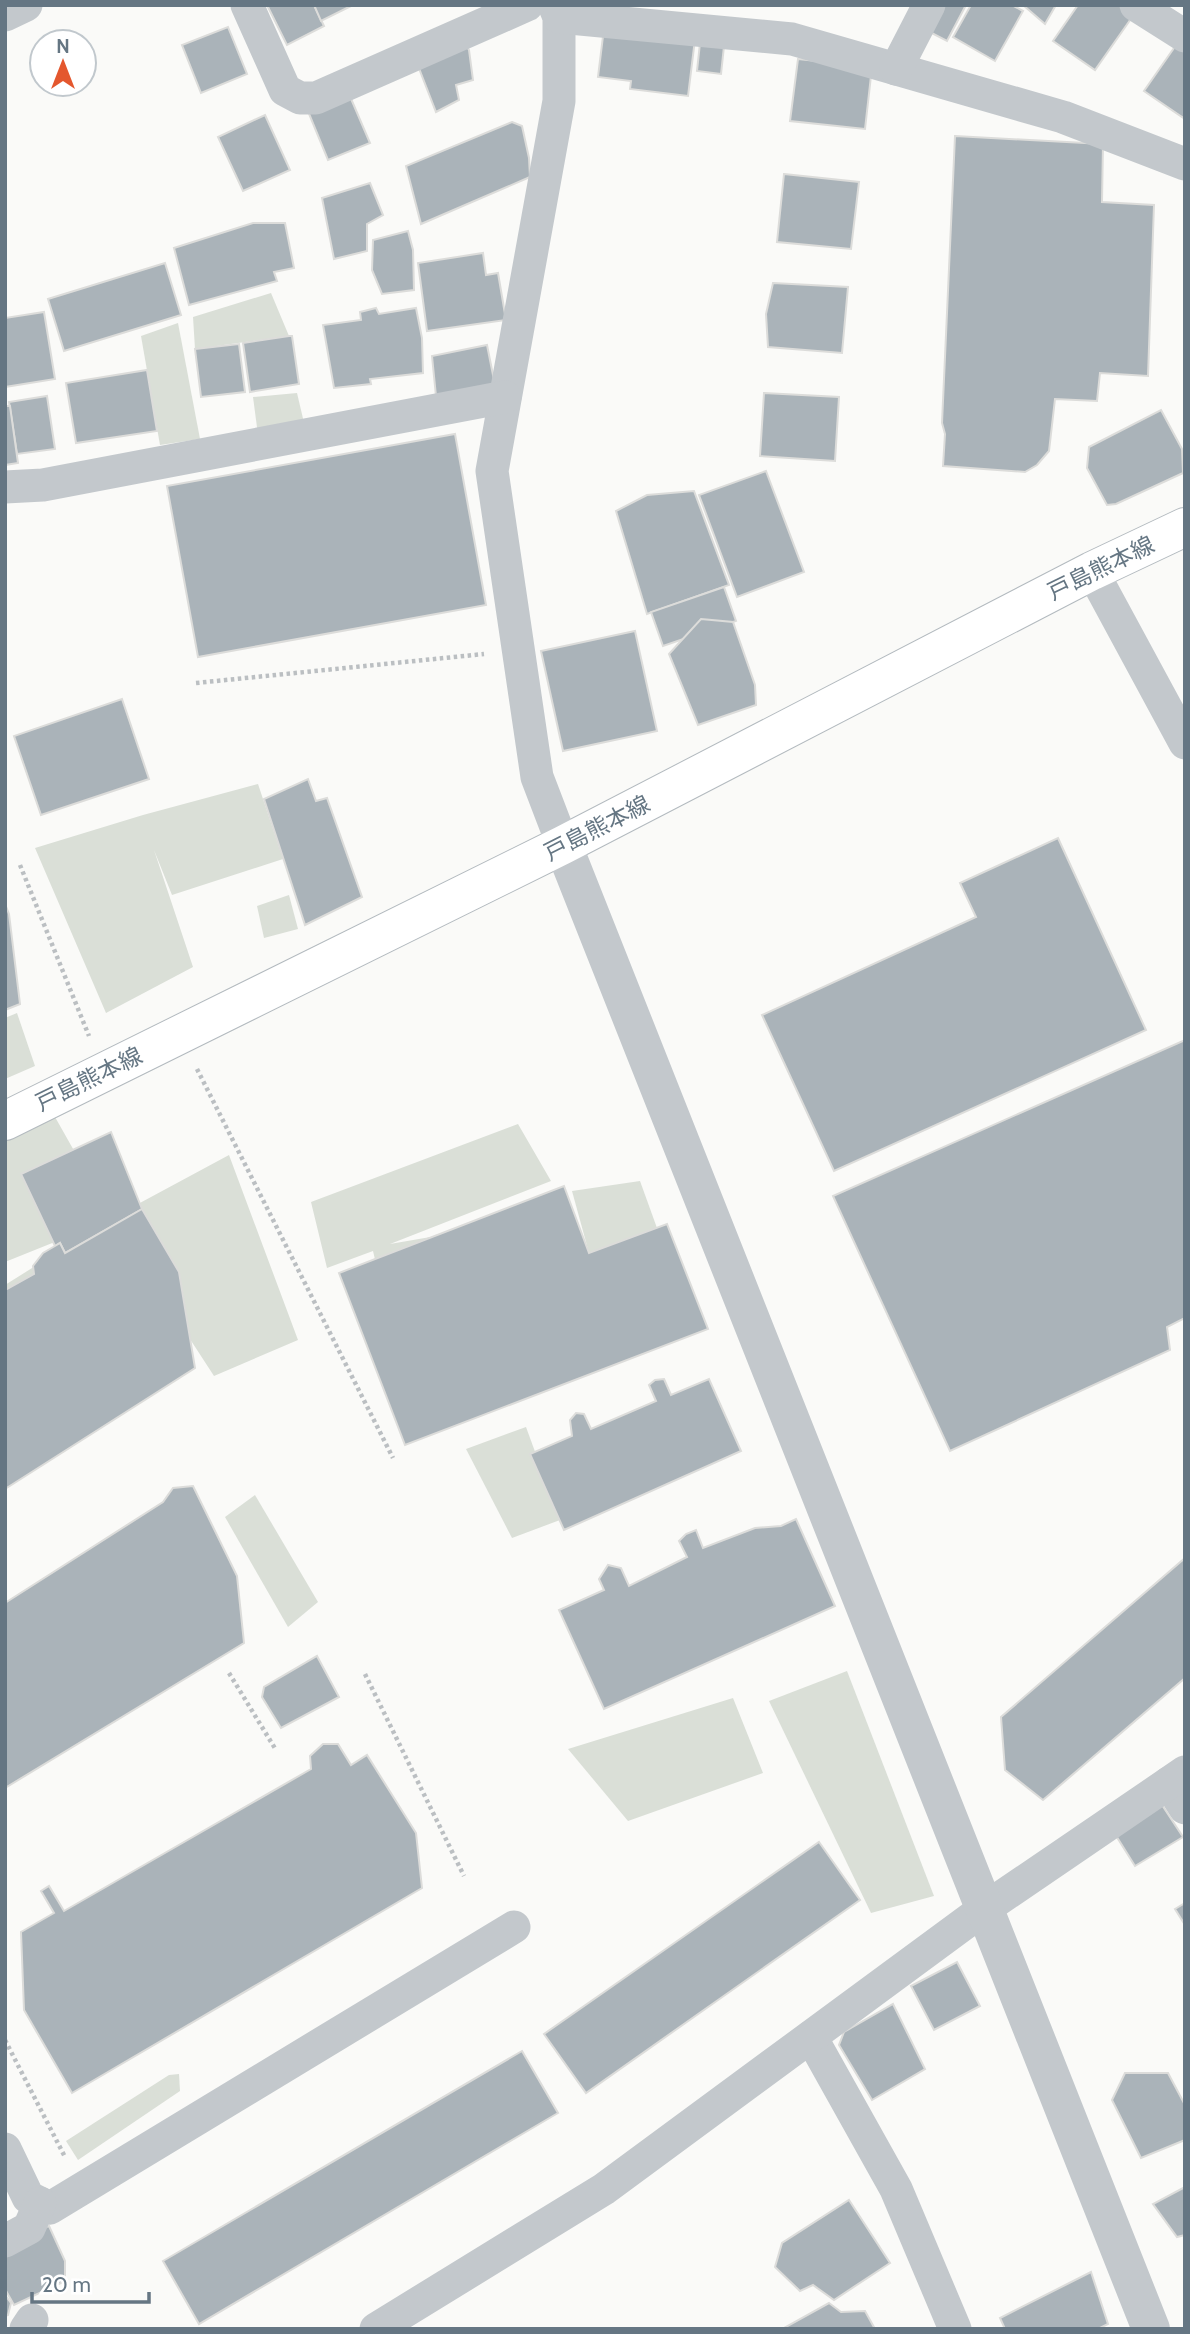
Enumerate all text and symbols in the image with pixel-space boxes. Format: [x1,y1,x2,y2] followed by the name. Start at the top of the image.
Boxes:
[28,28,98,98] north arrow
[56,35,70,58] text: N
[1043,530,1159,606] street label: 戸島熊本線
[539,789,655,867] street label: 戸島熊本線
[31,1041,147,1117] street label: 戸島熊本線
[32,2260,149,2304] scale bar
[42,2272,91,2297] text: 20 m

